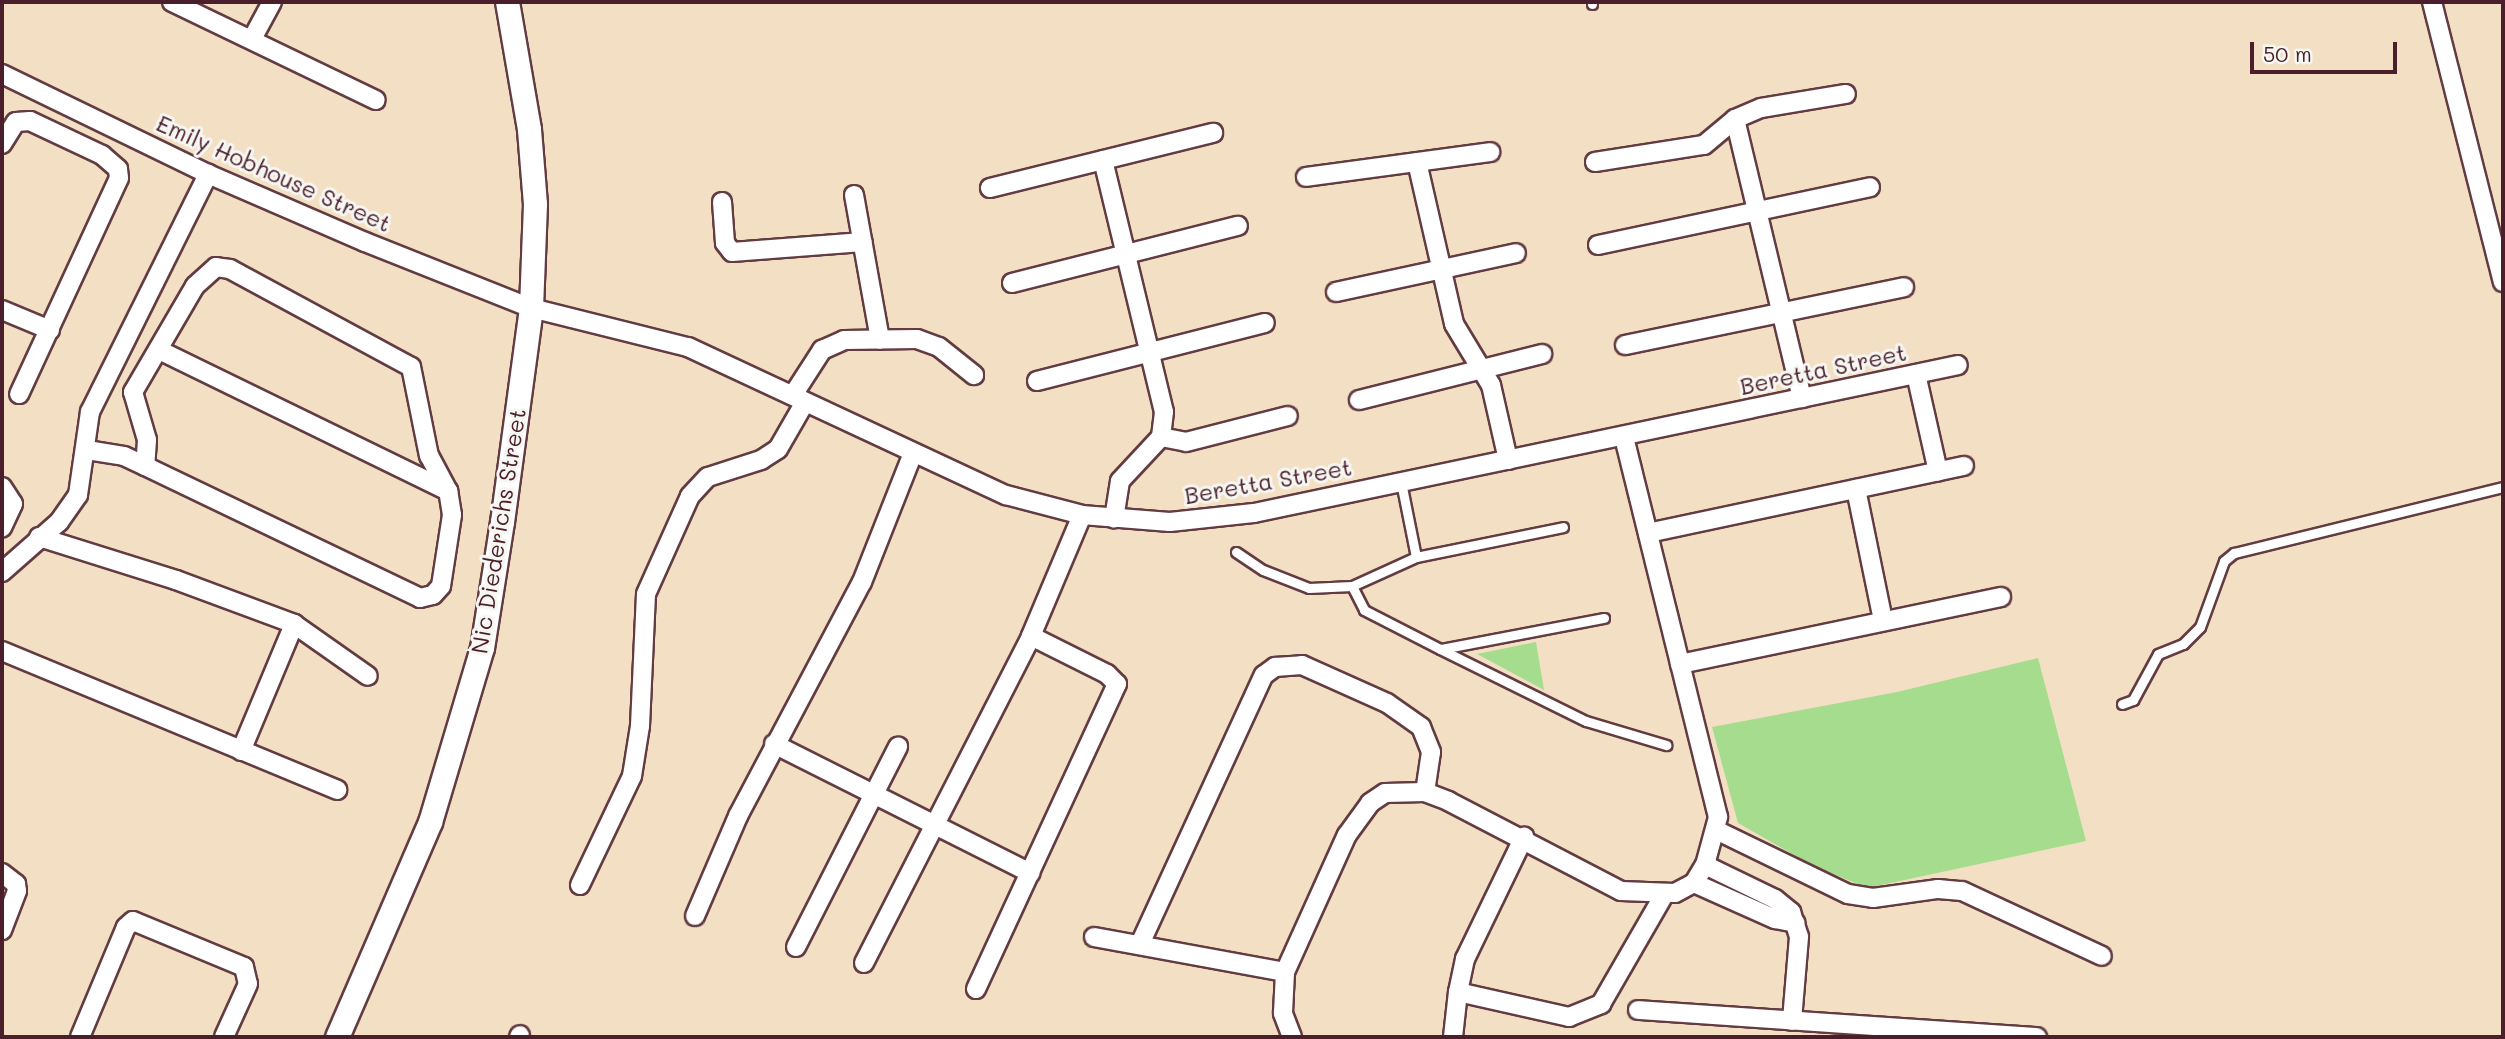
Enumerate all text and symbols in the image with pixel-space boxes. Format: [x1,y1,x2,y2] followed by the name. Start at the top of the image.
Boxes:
[2253,28,2400,72] scale bar
[2263,40,2312,67] text: 50 m
[153,109,395,237] street label: Emily Hobhouse Street
[1737,338,1909,400] street label: Beretta Street
[465,407,531,655] street label: Nic Diederichs Street
[1182,453,1354,509] street label: Beretta Street

